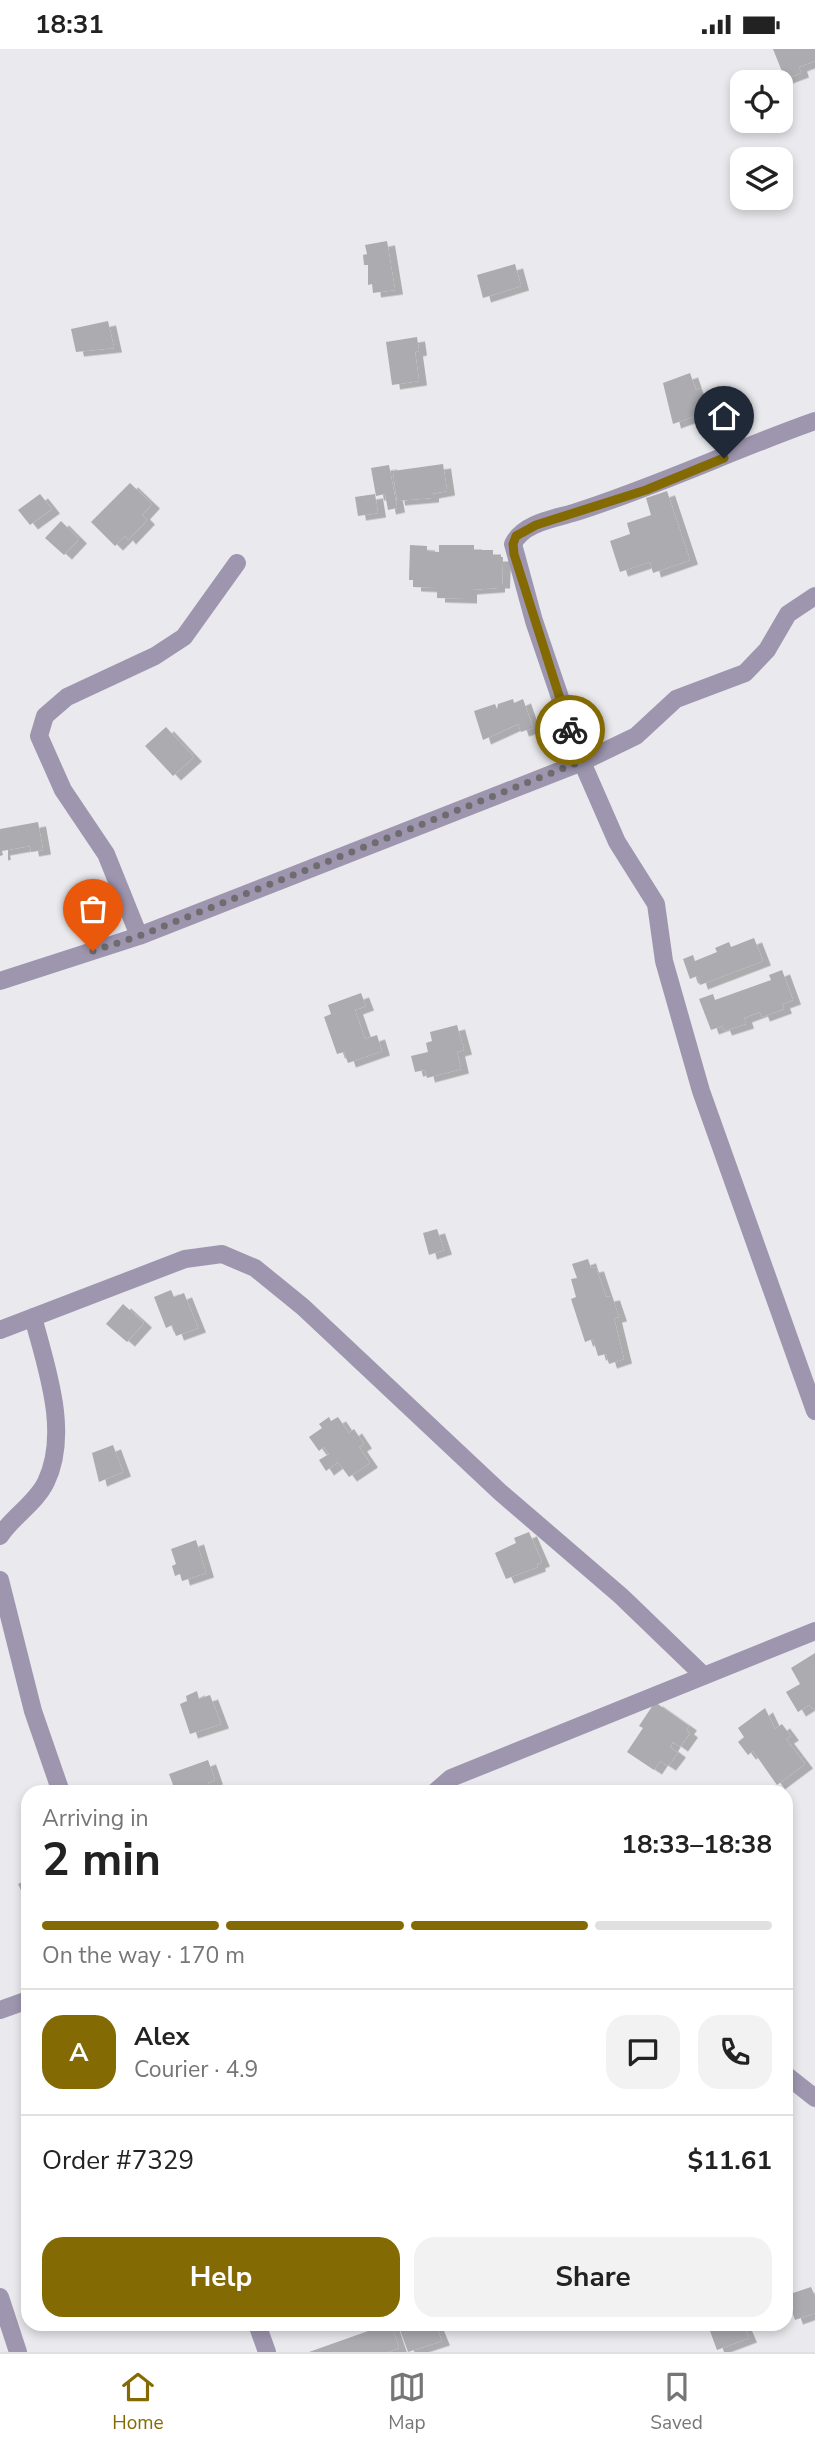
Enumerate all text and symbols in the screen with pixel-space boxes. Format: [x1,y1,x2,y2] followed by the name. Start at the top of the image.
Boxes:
[35,7,104,42] text: 18:31
[730,70,793,210] map controls
[730,70,793,133] button: locate
[730,147,793,210] button: layers
[694,386,754,458] pin
[705,397,743,435] icon: home
[535,695,605,765] courier
[551,711,589,749] icon: bike
[63,879,123,951] pin
[74,890,112,928] icon: bag
[42,1803,149,1834] text: Arriving in
[621,1827,772,1862] text: 18:33–18:38
[42,1828,161,1891] text: 2 min
[42,1940,245,1971] text: On the way · 170 m
[606,2015,680,2089] button: chat
[698,2015,772,2089] button: phone
[134,2019,190,2054] text: Alex
[69,2035,89,2070] text: A
[134,2054,258,2085] text: Courier · 4.9
[42,2143,194,2178] text: Order #7329
[688,2143,772,2178] text: $11.61
[42,2237,400,2317] button: Help
[414,2237,772,2317] button: Share
[112,2368,164,2436] tab: Home
[388,2368,426,2436] tab: Map
[650,2368,703,2436] tab: Saved

